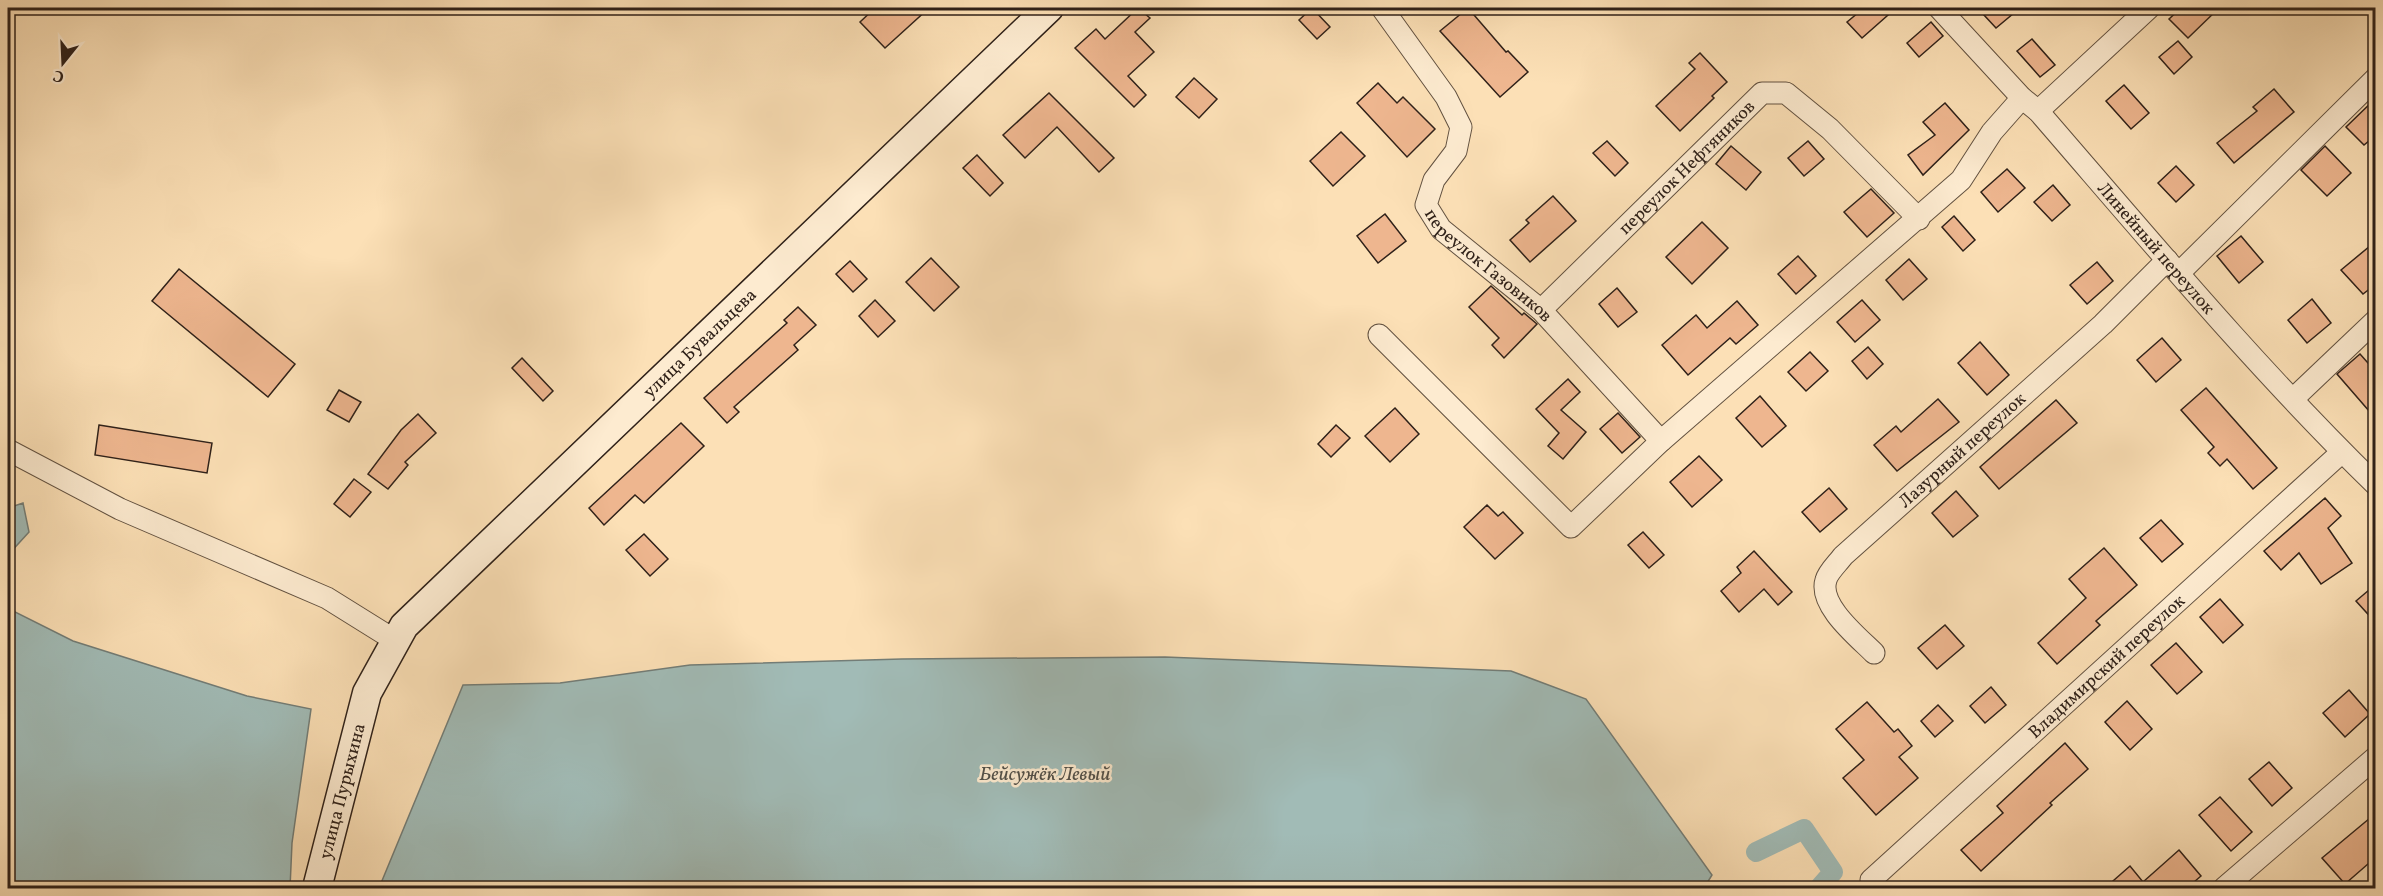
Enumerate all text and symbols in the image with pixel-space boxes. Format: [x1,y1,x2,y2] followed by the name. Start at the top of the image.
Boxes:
[33,33,93,93] north arrow
[51,63,67,87] text: С
[1614,95,1762,241] street label: переулок Нефтяников
[2091,177,2220,321] street label: Линейный переулок
[1417,204,1557,328] street label: переулок Газовиков
[638,283,763,405] street label: улица Бувальцева
[1894,387,2032,515] street label: Лазурный переулок
[2023,589,2192,745] street label: Владимирский переулок
[314,721,373,862] street label: улица Пурыхина
[980,761,1111,789] water label: Бейсужёк Левый

